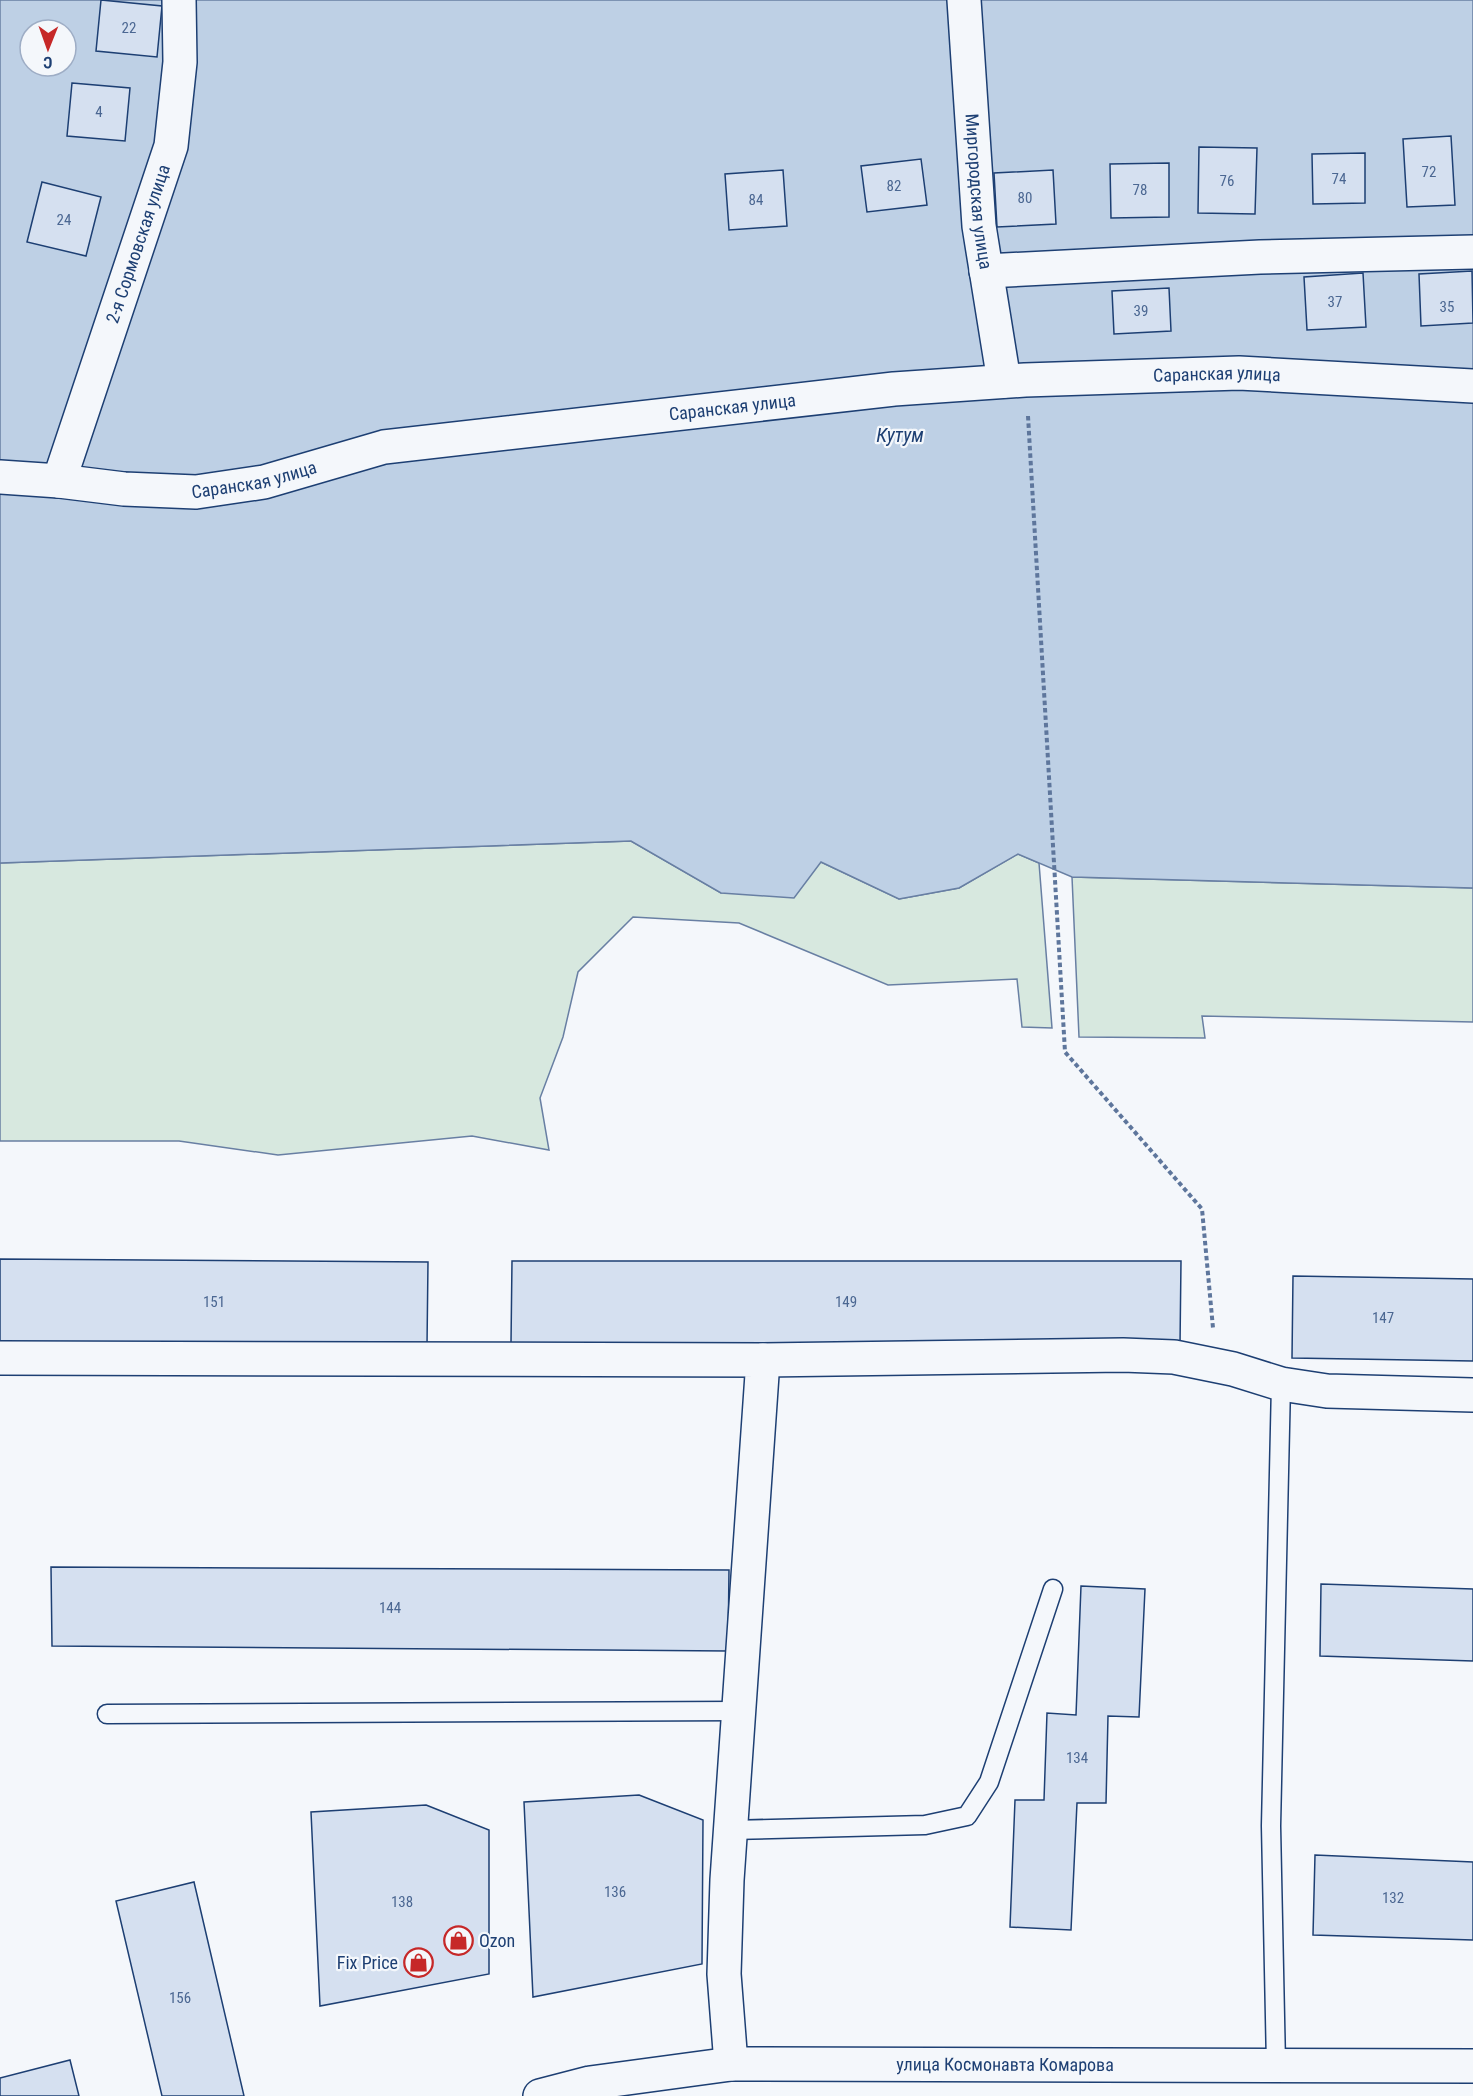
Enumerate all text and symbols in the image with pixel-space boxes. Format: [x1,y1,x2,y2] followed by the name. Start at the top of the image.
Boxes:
[18,18,78,78] north arrow
[122,19,136,37] house number: 22
[43,53,52,72] text: С
[95,103,103,121] house number: 4
[962,113,997,271] street label: Миргородская улица
[102,162,174,326] street label: 2-я Сормовская улица
[1422,163,1436,181] house number: 72
[1332,170,1346,188] house number: 74
[1220,172,1234,190] house number: 76
[887,177,901,195] house number: 82
[1133,181,1147,199] house number: 78
[1018,189,1032,207] house number: 80
[749,191,763,209] house number: 84
[57,211,71,229] house number: 24
[1328,293,1342,311] house number: 37
[1440,298,1454,316] house number: 35
[1134,302,1148,320] house number: 39
[1153,362,1281,386] street label: Саранская улица
[668,389,797,425] street label: Саранская улица
[876,423,924,447] water label: Кутум
[190,456,319,503] street label: Саранская улица
[203,1293,225,1311] house number: 151
[835,1293,857,1311] house number: 149
[1372,1309,1394,1327] house number: 147
[379,1599,401,1617] house number: 144
[1066,1749,1088,1767] house number: 134
[604,1883,626,1901] house number: 136
[1382,1889,1404,1907] house number: 132
[391,1893,413,1911] house number: 138
[442,1925,474,1957] shop icon: Ozon
[479,1930,515,1951] place label: Ozon
[403,1947,435,1979] shop icon: Fix Price
[337,1952,398,1973] place label: Fix Price
[169,1989,191,2007] house number: 156
[896,2053,1114,2075] street label: улица Космонавта Комарова

